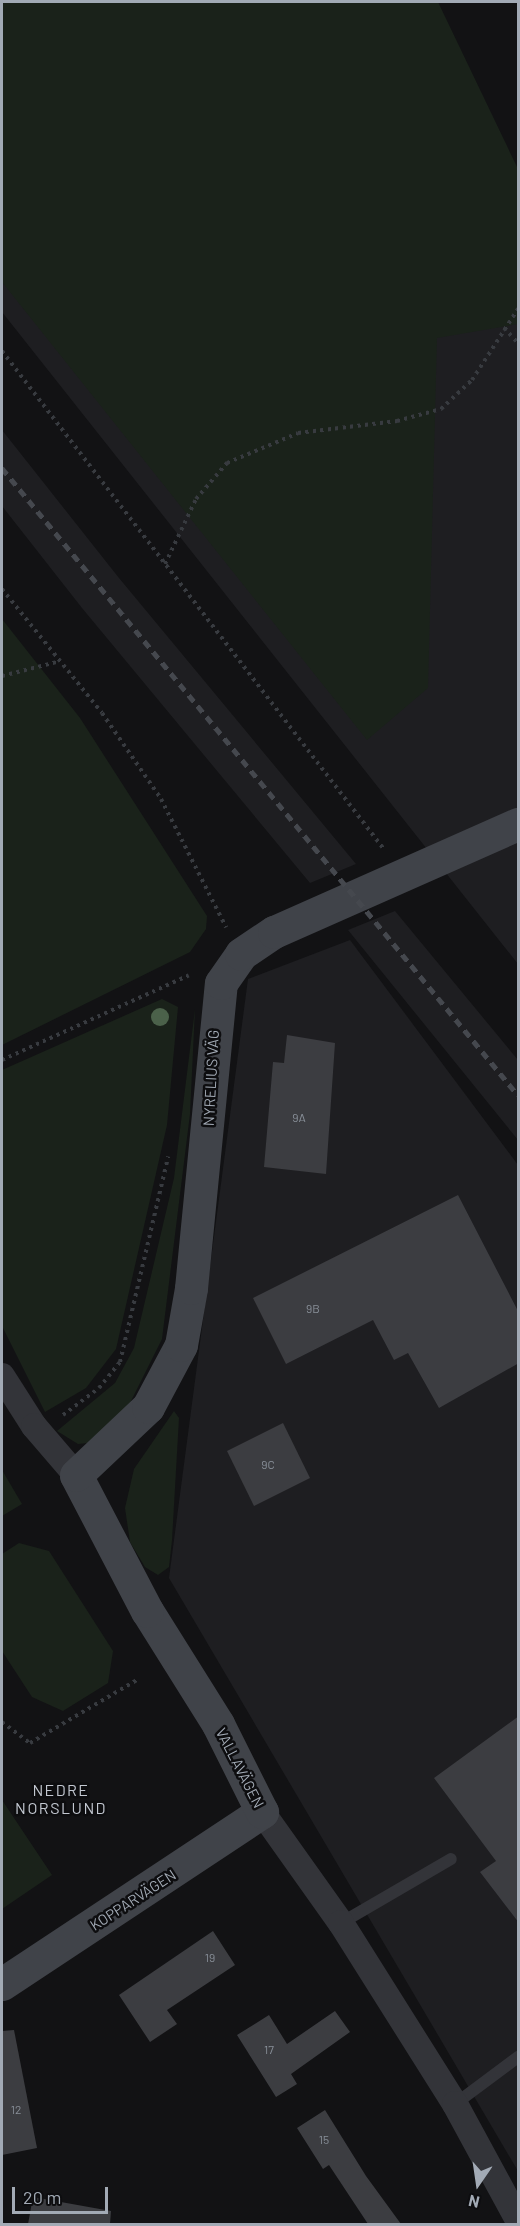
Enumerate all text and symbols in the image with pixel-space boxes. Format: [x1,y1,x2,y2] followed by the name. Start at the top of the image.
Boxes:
[199,1029,223,1127] street label: NYRELIUS VÄG
[292,1111,306,1125] house number: 9A
[306,1302,320,1316] house number: 9B
[261,1458,275,1472] house number: 9C
[212,1725,268,1811] street label: VALLAVÄGEN
[15,1780,107,1818] district label: NEDRE NORSLUND
[87,1866,179,1934] street label: KOPPARVÄGEN
[205,1951,215,1965] house number: 19
[264,2043,274,2057] house number: 17
[11,2103,21,2117] house number: 12
[319,2133,329,2147] house number: 15
[448,2154,508,2214] north arrow
[15,2175,111,2213] scale bar
[23,2186,61,2208] text: 20 m
[467,2192,481,2212] text: N

